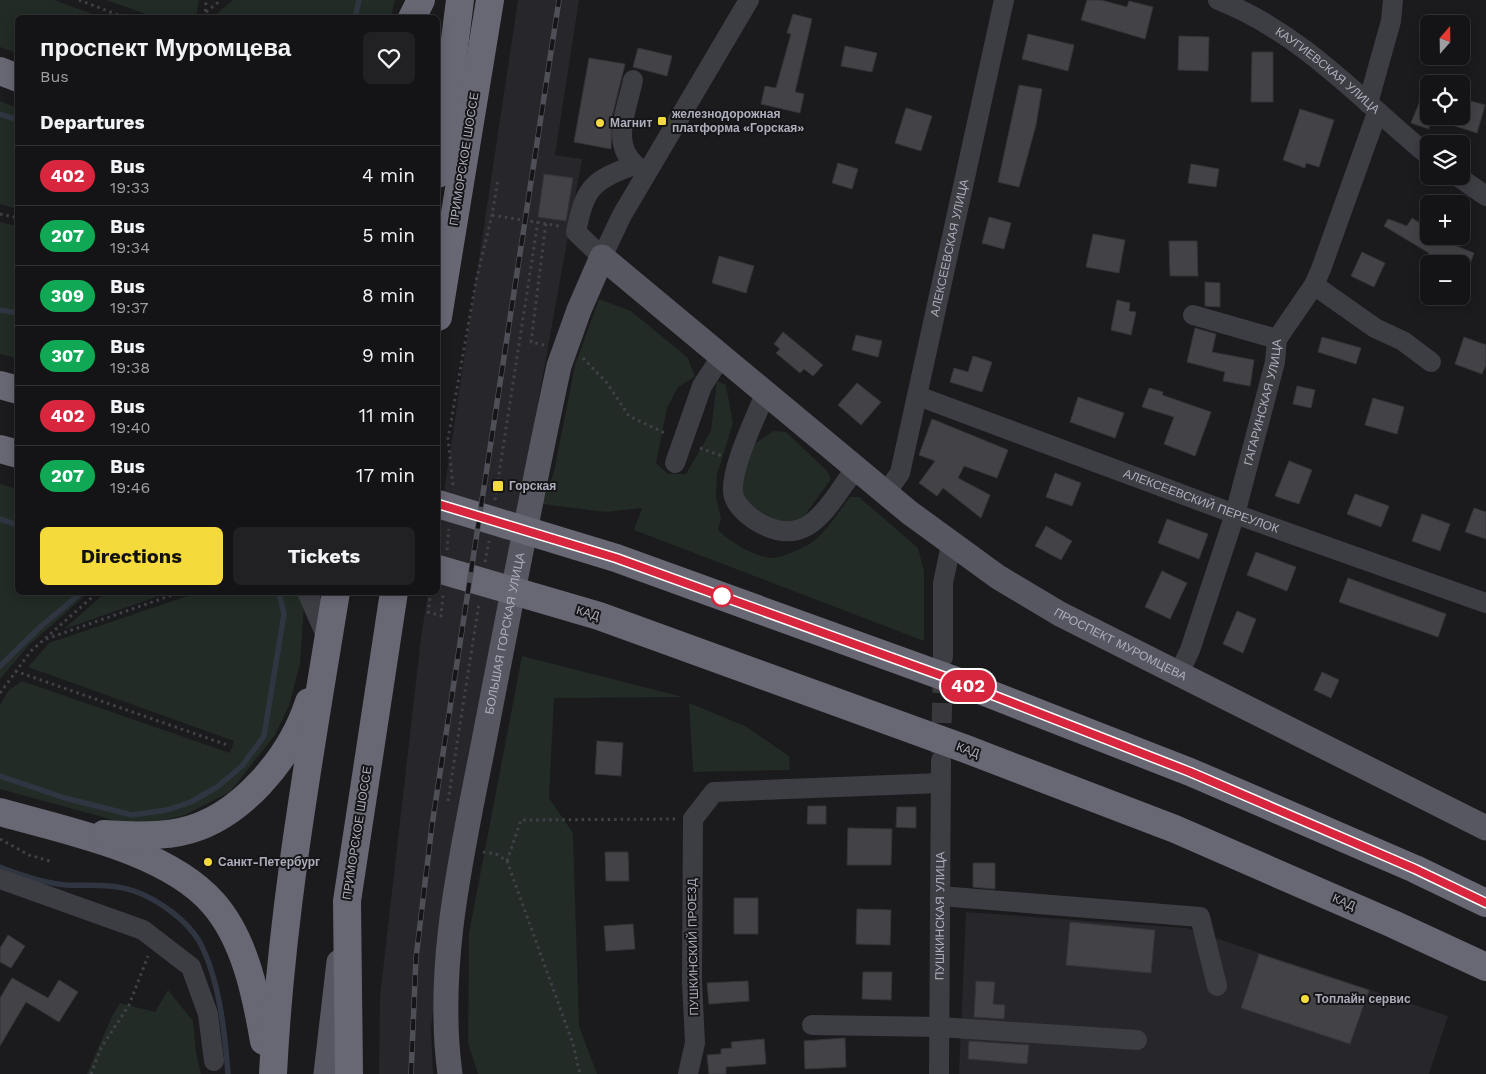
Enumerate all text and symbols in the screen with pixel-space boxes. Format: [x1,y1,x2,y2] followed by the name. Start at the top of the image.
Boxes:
[1420,15,1470,65] north arrow
[1420,15,1470,305] map controls
[1273,24,1382,117] street label: КАУГИЕВСКАЯ УЛИЦА
[363,32,415,84] button: heart
[40,34,291,62] text: проспект Муромцева
[40,67,69,86] text: Bus
[1420,75,1470,125] button: locate
[447,91,481,227] street label: ПРИМОРСКОЕ ШОССЕ
[671,107,804,135] place label: железнодорожная платформа «Горская»
[40,111,145,134] text: Departures
[656,115,668,127] marker: железнодорожная платформа «Горская»
[610,116,652,130] place label: Магнит
[594,117,606,129] marker: Магнит
[1420,135,1470,185] button: layers
[110,155,145,178] text: Bus
[362,164,415,187] text: 4 min
[51,165,84,186] text: 402
[110,178,150,197] text: 19:33
[928,178,971,318] street label: АЛЕКСЕЕВСКАЯ УЛИЦА
[1420,195,1470,245] button: +
[110,215,145,238] text: Bus
[363,224,415,247] text: 5 min
[51,225,84,246] text: 207
[110,238,150,257] text: 19:34
[1420,255,1470,305] button: −
[110,275,145,298] text: Bus
[362,284,415,307] text: 8 min
[51,285,84,306] text: 309
[110,298,149,317] text: 19:37
[110,335,145,358] text: Bus
[1241,338,1284,467] street label: ГАГАРИНСКАЯ УЛИЦА
[362,344,415,367] text: 9 min
[51,345,84,366] text: 307
[110,358,150,377] text: 19:38
[110,395,145,418] text: Bus
[359,404,415,427] text: 11 min
[51,405,84,426] text: 402
[110,418,151,437] text: 19:40
[110,455,145,478] text: Bus
[356,464,415,487] text: 17 min
[51,465,84,486] text: 207
[1122,466,1281,536] street label: АЛЕКСЕЕВСКИЙ ПЕРЕУЛОК
[110,478,150,497] text: 19:46
[491,479,505,493] marker: Горская
[509,479,556,493] place label: Горская
[40,527,223,585] button: Directions
[233,527,415,585] button: Tickets
[482,551,527,715] street label: БОЛЬШАЯ ГОРСКАЯ УЛИЦА
[711,585,733,607] unlabelled marker
[575,603,601,623] street label: КАД
[1051,605,1189,683] street label: ПРОСПЕКТ МУРОМЦЕВА
[939,670,997,702] line badge: 402
[951,675,985,696] text: 402
[955,739,981,761] street label: КАД
[340,765,374,901] street label: ПРИМОРСКОЕ ШОССЕ
[933,852,947,980] street label: ПУШКИНСКАЯ УЛИЦА
[218,855,320,869] place label: Санкт-Петербург
[202,856,214,868] marker: Санкт-Петербург
[684,878,701,1016] street label: ПУШКИНСКИЙ ПРОЕЗД
[1330,891,1358,913] street label: КАД
[1315,992,1411,1006] place label: Топлайн сервис
[1299,993,1311,1005] marker: Топлайн сервис

